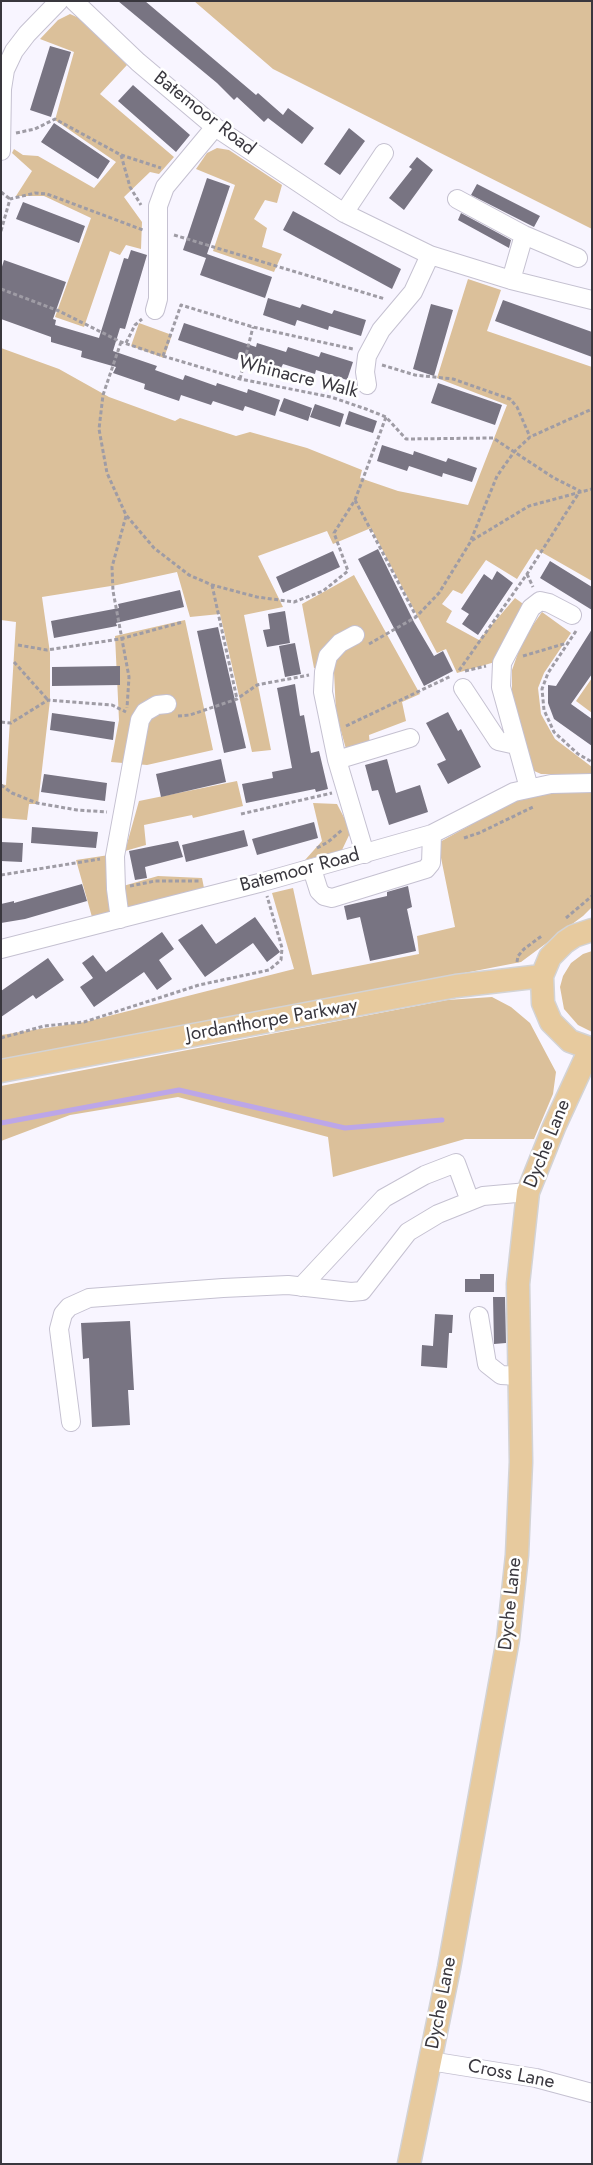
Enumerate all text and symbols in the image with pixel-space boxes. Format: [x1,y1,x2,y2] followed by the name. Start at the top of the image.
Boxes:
[149,67,259,161] street label: Batemoor Road
[236,352,360,404] street label: Whinacre Walk
[238,844,362,898] street label: Batemoor Road
[185,995,359,1047] street label: Jordanthorpe Parkway
[520,1096,576,1192] street label: Dyche Lane
[495,1556,527,1652] street label: Dyche Lane
[422,1955,462,2051] street label: Dyche Lane
[466,2055,556,2095] street label: Cross Lane

